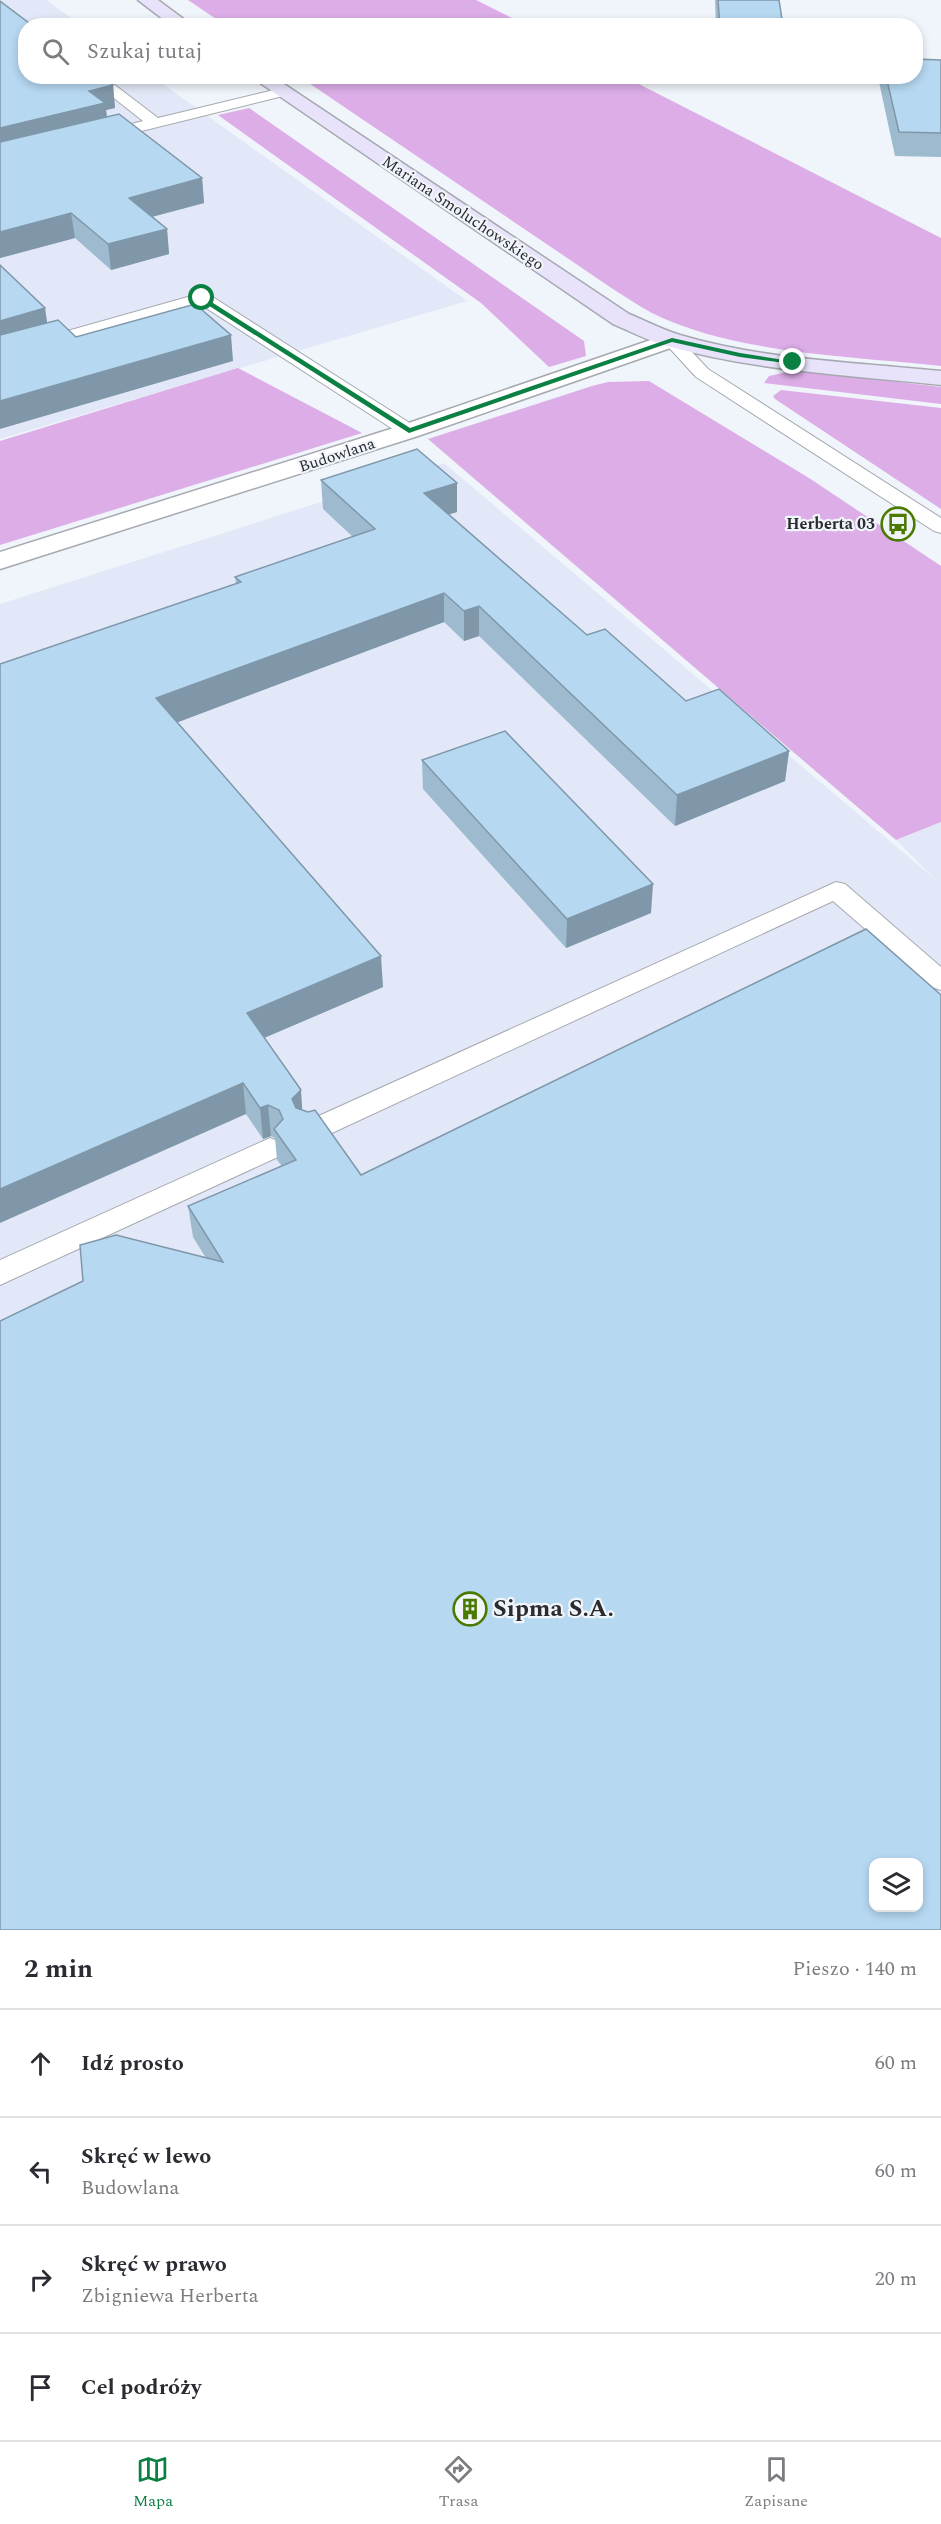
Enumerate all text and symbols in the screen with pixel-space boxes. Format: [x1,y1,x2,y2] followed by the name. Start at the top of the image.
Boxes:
[18,18,923,84] search box
[39,35,72,68] icon: search
[87,35,203,68] text: Szukaj tutaj
[377,150,549,276] street label: Mariana Smoluchowskiego
[188,284,214,310] route start
[779,348,805,374] route end
[296,431,378,479] street label: Budowlana
[880,506,916,542] bus stop icon: Herberta 03
[786,512,875,536] place label: Herberta 03
[452,1591,488,1627] building icon: Sipma S.A.
[493,1591,614,1627] place label: Sipma S.A.
[869,1858,923,1912] map controls
[869,1858,923,1912] button: layers
[24,1949,93,1989] text: 2 min
[792,1954,917,1984] text: Pieszo · 140 m
[24,2047,57,2080] icon: ahead
[81,2047,184,2080] text: Idź prosto
[875,2048,917,2078] text: 60 m
[81,2140,211,2173] text: Skręć w lewo
[24,2155,57,2188] icon: left
[875,2156,917,2186] text: 60 m
[81,2173,179,2203] text: Budowlana
[81,2248,227,2281] text: Skręć w prawo
[24,2263,57,2296] icon: right
[875,2264,917,2294] text: 20 m
[81,2281,259,2311] text: Zbigniewa Herberta
[24,2371,57,2404] icon: arrive
[81,2371,201,2404] text: Cel podróży
[133,2453,173,2513] tab: Mapa
[439,2453,478,2513] tab: Trasa
[744,2453,808,2513] tab: Zapisane

